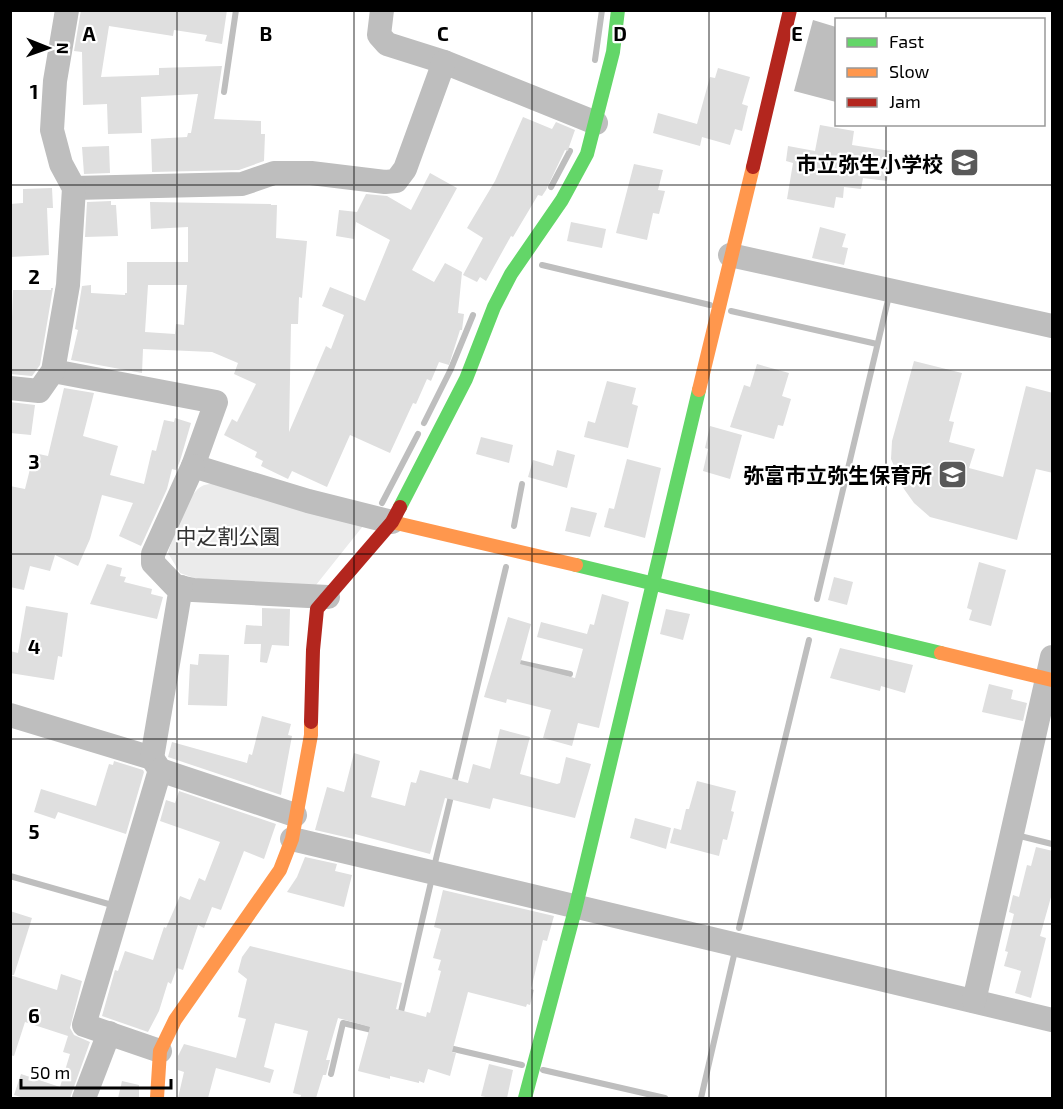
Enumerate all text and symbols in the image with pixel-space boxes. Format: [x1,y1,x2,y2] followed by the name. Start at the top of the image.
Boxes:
[18,18,78,78] north arrow
[835,18,1045,126] legend
[82,21,96,45] text: A
[260,21,272,45] text: B
[437,21,449,45] text: C
[613,21,627,45] text: D
[791,21,803,45] text: E
[889,30,924,52] text: Fast
[54,42,73,54] text: N
[889,60,930,82] text: Slow
[30,79,38,103] text: 1
[889,90,921,112] text: Jam
[948,147,980,179] school or university icon: 市立弥生小学校
[796,151,943,176] place label: 市立弥生小学校
[28,264,40,288] text: 2
[28,449,40,473] text: 3
[937,458,969,490] school or university icon: 弥富市立弥生保育所
[743,462,932,487] place label: 弥富市立弥生保育所
[176,523,281,548] park label: 中之割公園
[28,634,41,658] text: 4
[28,819,40,843] text: 5
[28,1003,40,1027] text: 6
[21,1052,171,1090] scale bar
[30,1061,70,1083] text: 50 m

